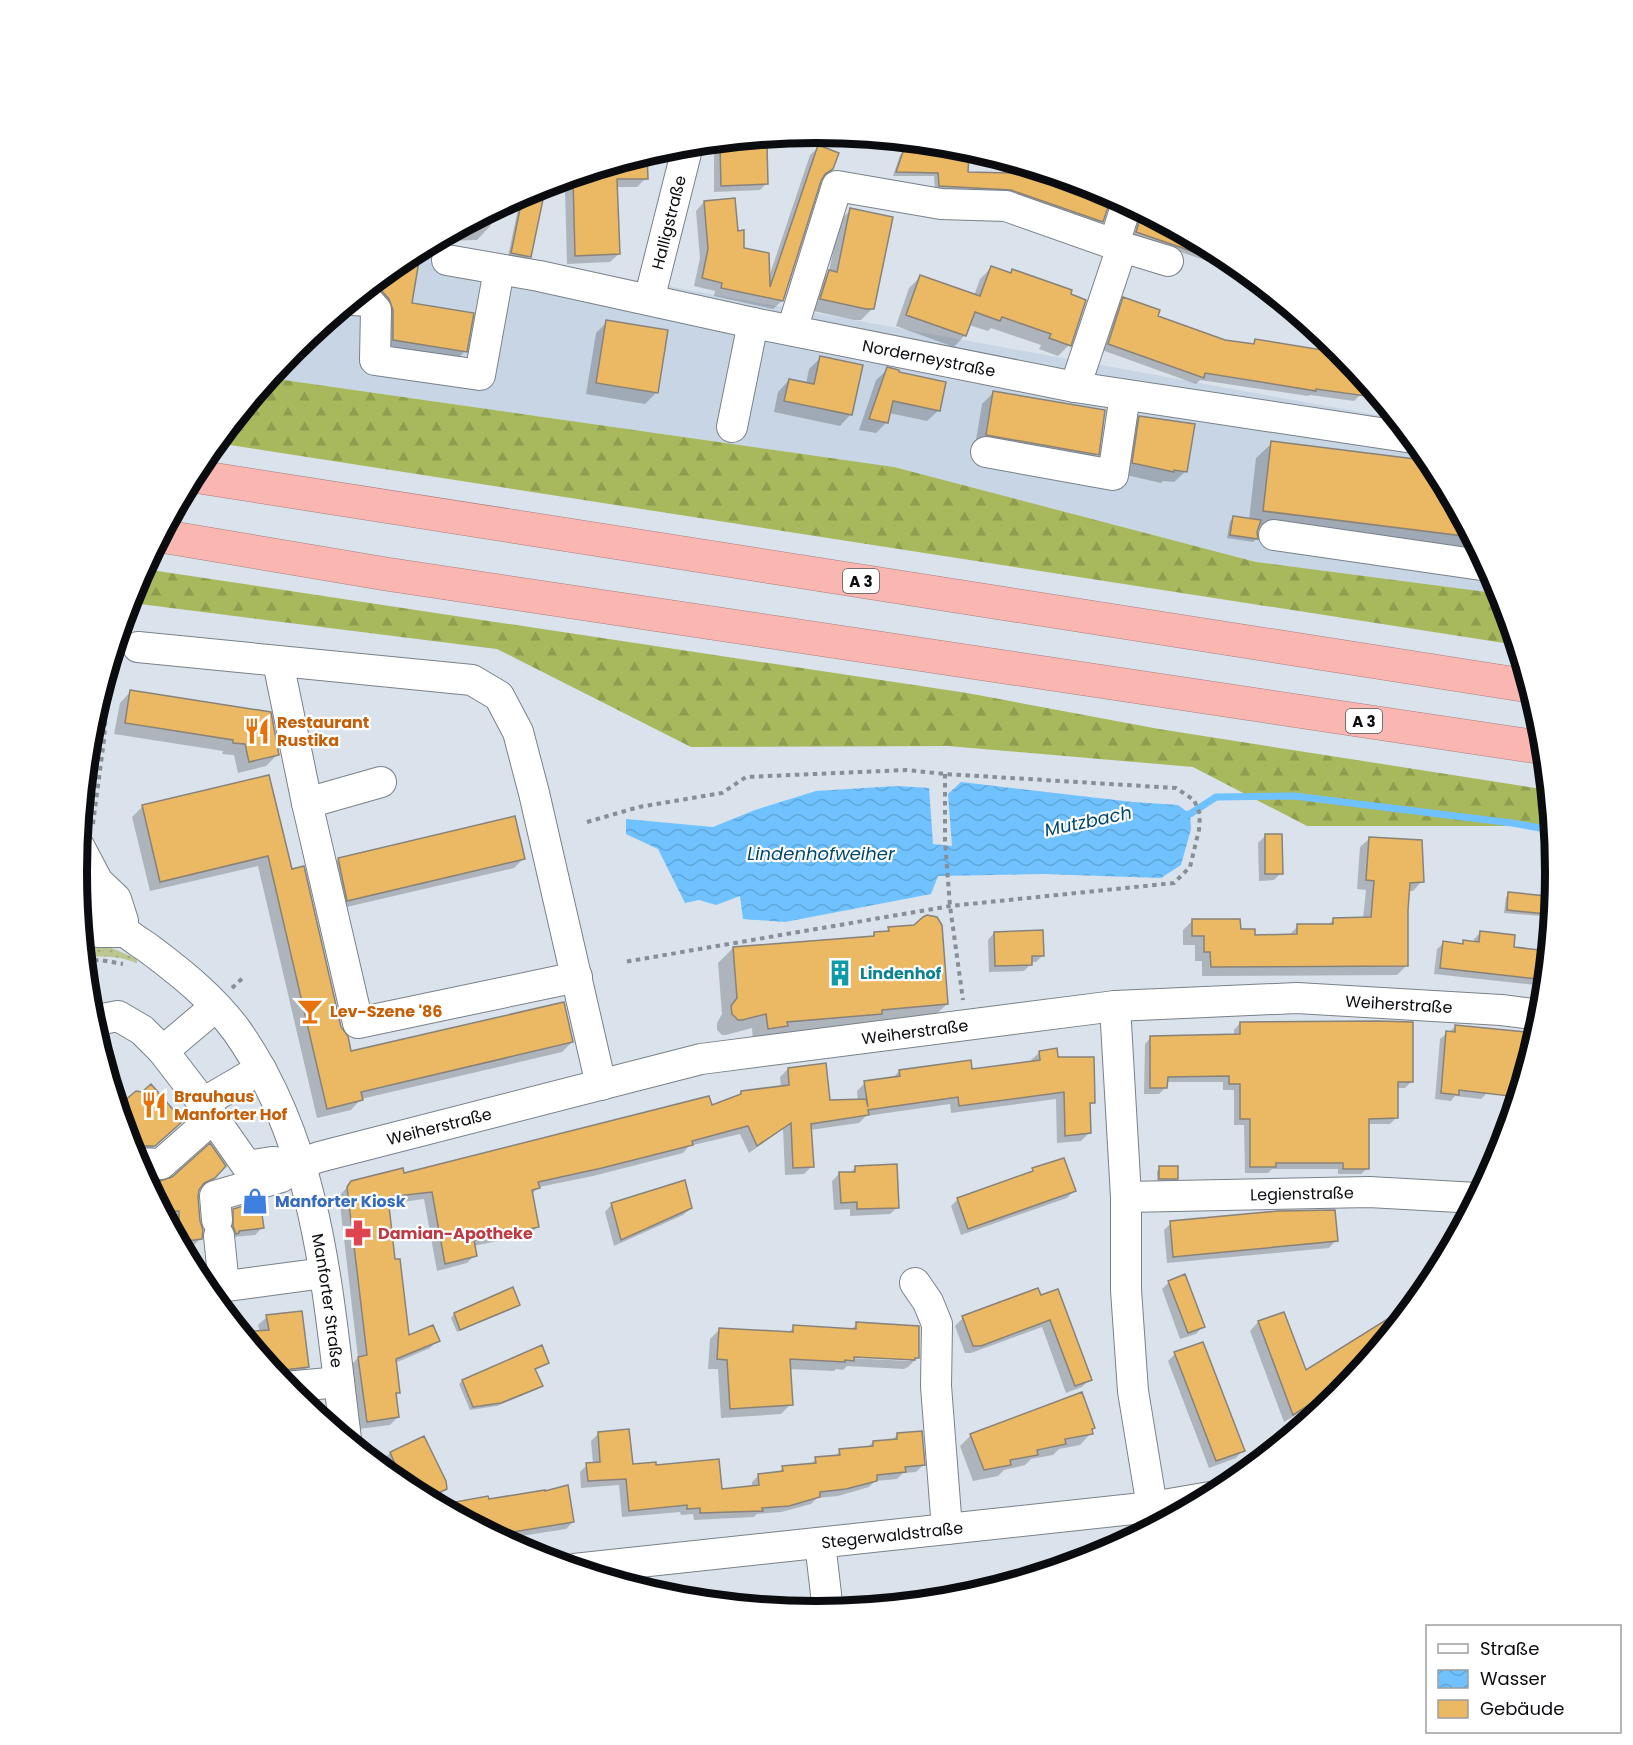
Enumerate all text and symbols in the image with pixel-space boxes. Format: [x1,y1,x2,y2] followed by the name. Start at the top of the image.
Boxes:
[646,173,691,272] street label: Halligstraße
[861,334,998,382] street label: Norderneystraße
[843,569,879,593] road number: A 3
[1346,709,1382,733] road number: A 3
[277,711,369,752] place label: Restaurant Rustika
[242,716,272,746] restaurant icon: Restaurant Rustika
[1042,800,1134,842] water label: Mutzbach
[747,841,896,866] water label: Lindenhofweiher
[825,958,855,988] building icon: Lindenhof
[860,962,942,985] place label: Lindenhof
[1345,989,1453,1019] street label: Weiherstraße
[295,996,325,1026] bar icon: Lev-Szene '86
[330,1000,443,1023] place label: Lev-Szene '86
[860,1013,970,1050] street label: Weiherstraße
[174,1085,288,1126] place label: Brauhaus Manforter Hof
[139,1090,169,1120] restaurant icon: Brauhaus Manforter Hof
[384,1102,494,1151] street label: Weiherstraße
[1250,1181,1354,1206] street label: Legienstraße
[240,1186,270,1216] shop icon: Manforter Kiosk
[275,1190,406,1213] place label: Manforter Kiosk
[343,1218,373,1248] pharmacy icon: Damian-Apotheke
[378,1222,533,1245] place label: Damian-Apotheke
[306,1232,349,1369] street label: Manforter Straße
[820,1516,964,1554] street label: Stegerwaldstraße
[1426,1625,1621,1733] legend
[1480,1636,1539,1661] text: Straße
[1480,1666,1547,1691] text: Wasser
[1480,1696,1564,1721] text: Gebäude

